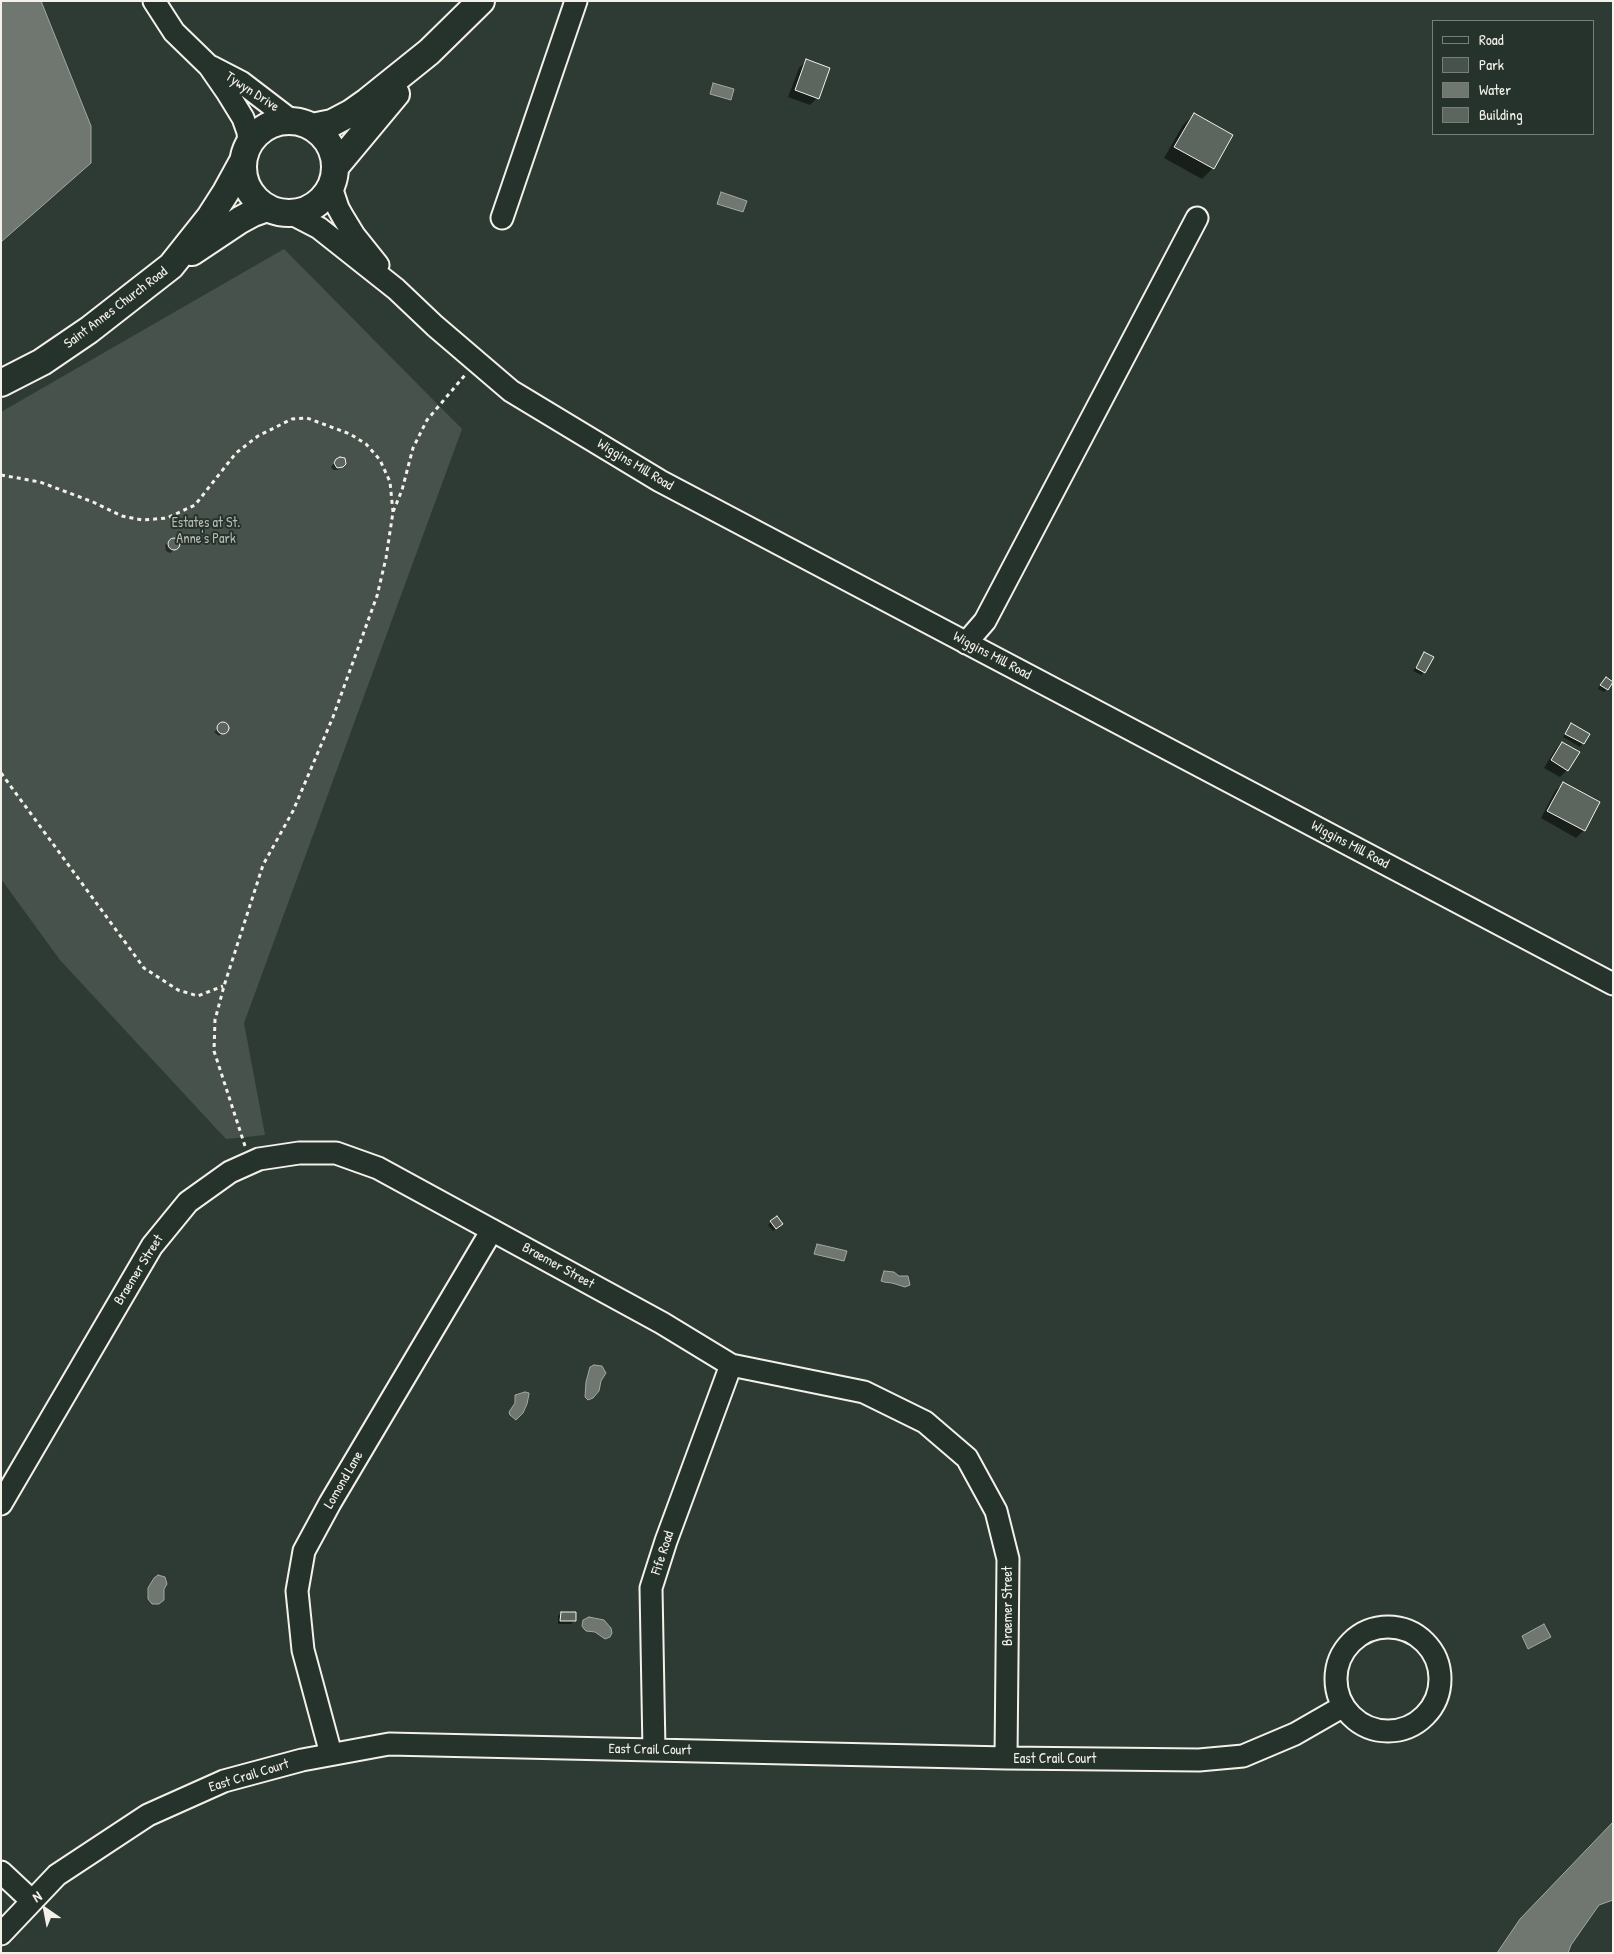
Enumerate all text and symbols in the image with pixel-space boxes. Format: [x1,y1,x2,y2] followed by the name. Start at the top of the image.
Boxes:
[1432,20,1594,135] legend
[1479,29,1504,50] text: Road
[1479,54,1504,75] text: Park
[222,68,282,116] street label: Tywyn Drive
[1479,79,1511,100] text: Water
[1479,104,1523,125] text: Building
[61,264,171,352] street label: Saint Annes Church Road
[594,436,676,494] street label: Wiggins Mill Road
[172,515,240,548] park label: Estates at St. Anne's Park
[950,628,1034,684] street label: Wiggins Mill Road
[1308,817,1392,873] street label: Wiggins Mill Road
[111,1232,167,1308] street label: Braemer Street
[519,1239,597,1293] street label: Braemer Street
[321,1448,367,1512] street label: Lomond Lane
[648,1529,678,1577] street label: Fife Road
[1000,1566,1016,1646] street label: Braemer Street
[608,1741,692,1759] street label: East Crail Court
[1014,1751,1096,1767] street label: East Crail Court
[207,1756,291,1796] street label: East Crail Court
[20,1884,70,1934] north arrow
[28,1886,45,1906] text: N

